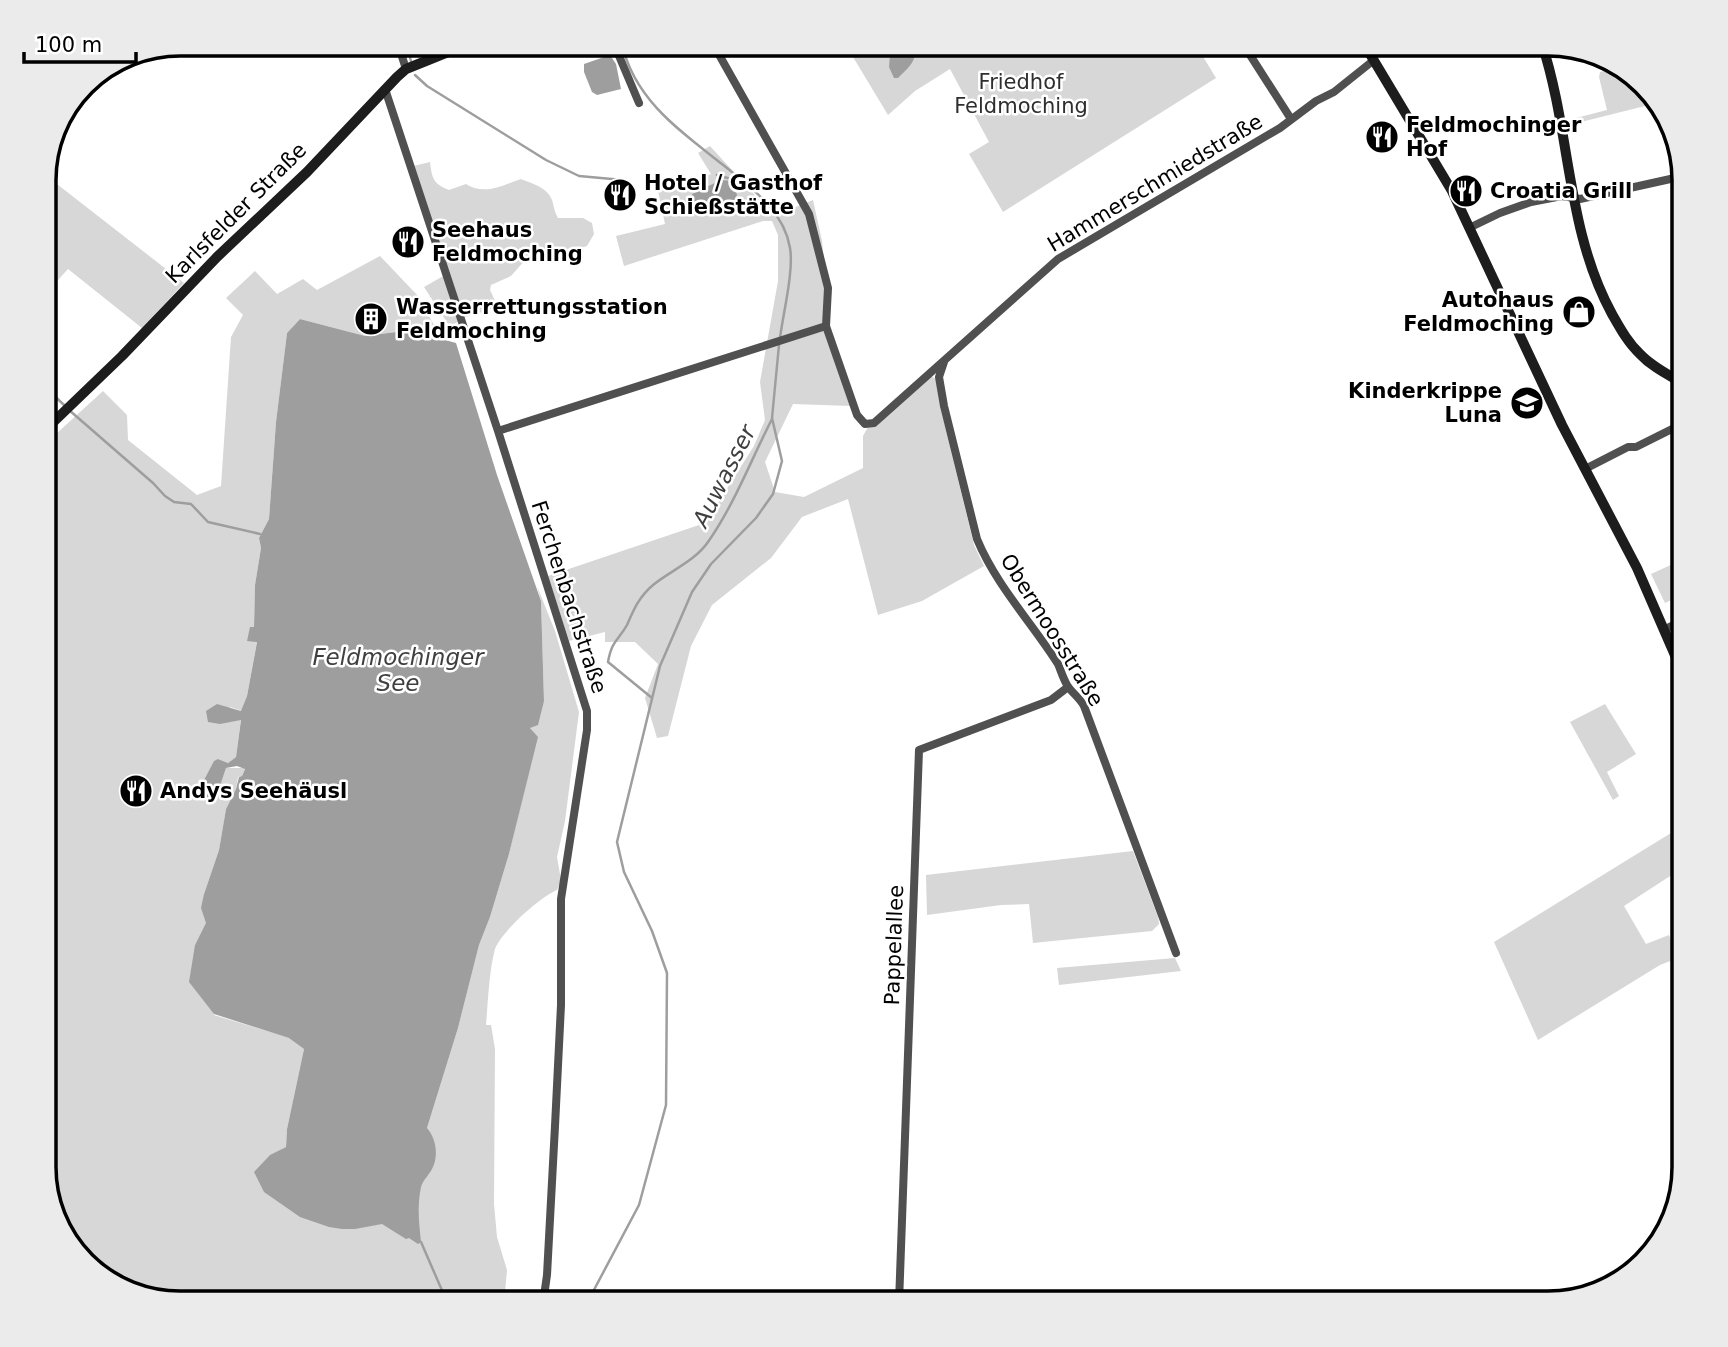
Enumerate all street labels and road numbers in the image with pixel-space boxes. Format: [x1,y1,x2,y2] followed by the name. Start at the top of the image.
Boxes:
[1043,109,1267,257] street label: Hammerschmiedstraße
[161,138,311,288] street label: Karlsfelder Straße
[527,498,611,696] street label: Ferchenbachstraße
[995,549,1109,711] street label: Obermoosstraße
[880,884,908,1006] street label: Pappelallee

